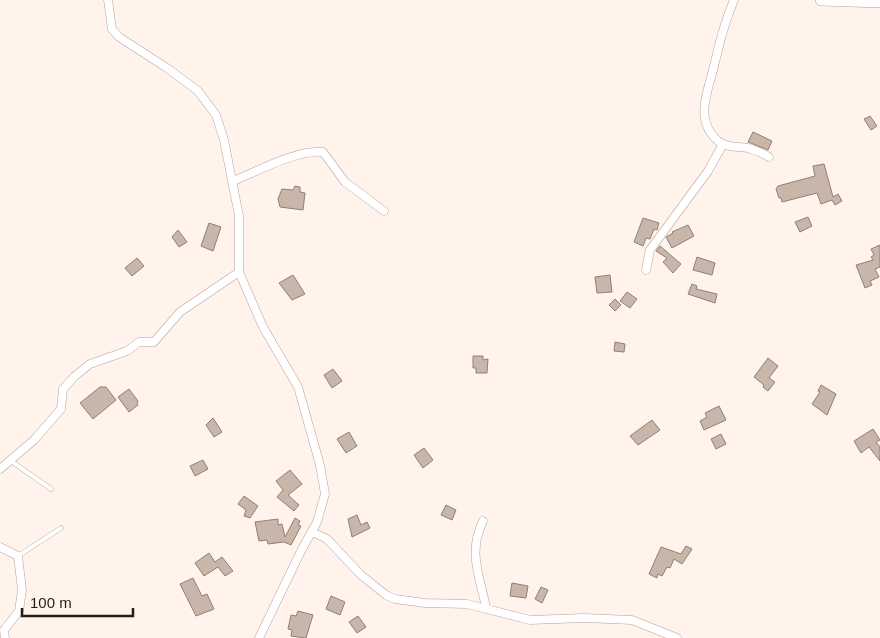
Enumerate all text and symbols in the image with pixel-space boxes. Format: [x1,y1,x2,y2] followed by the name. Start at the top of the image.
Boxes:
[22,586,134,618] scale bar
[30,594,72,611] text: 100 m

